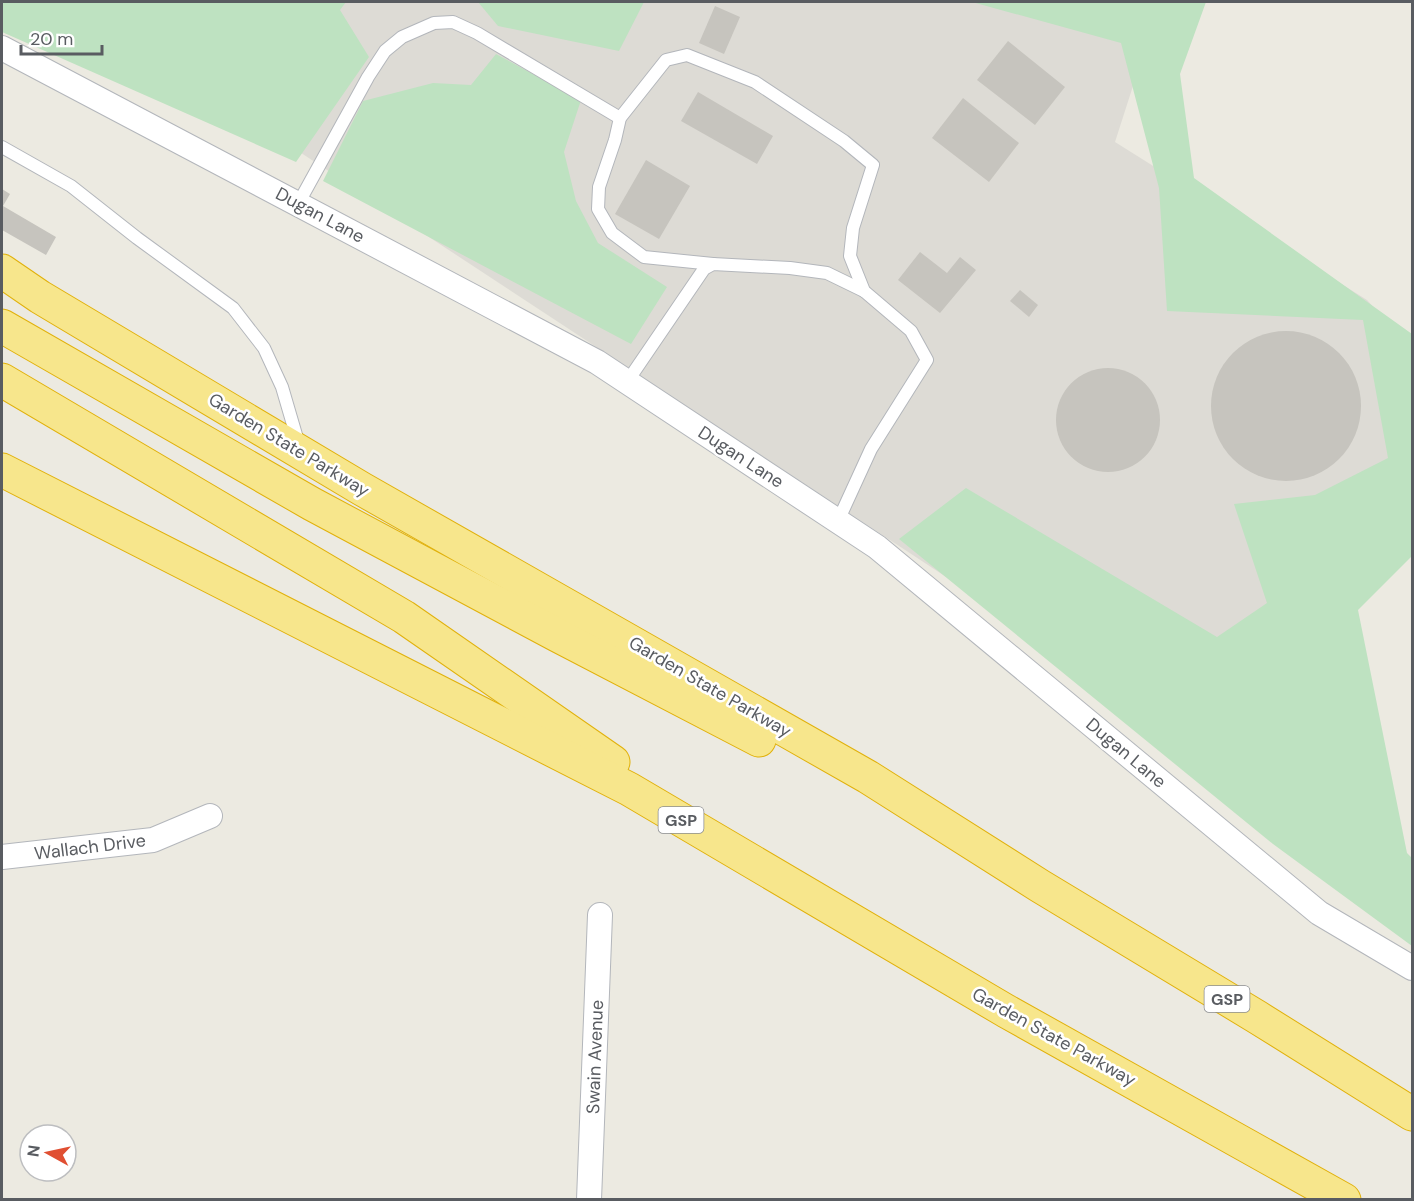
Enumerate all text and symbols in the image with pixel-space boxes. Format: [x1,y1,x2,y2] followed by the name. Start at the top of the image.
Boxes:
[21,18,102,56] scale bar
[30,27,73,51] text: 20 m
[271,182,369,248] street label: Dugan Lane
[204,387,374,503] street label: Garden State Parkway
[694,420,788,494] street label: Dugan Lane
[624,631,796,743] street label: Garden State Parkway
[1081,712,1171,794] street label: Dugan Lane
[658,807,704,833] road number: GSP
[33,828,147,866] street label: Wallach Drive
[968,982,1140,1092] street label: Garden State Parkway
[1204,986,1250,1012] road number: GSP
[581,999,609,1115] street label: Swain Avenue
[18,1123,78,1183] north arrow
[22,1144,45,1158] text: N

